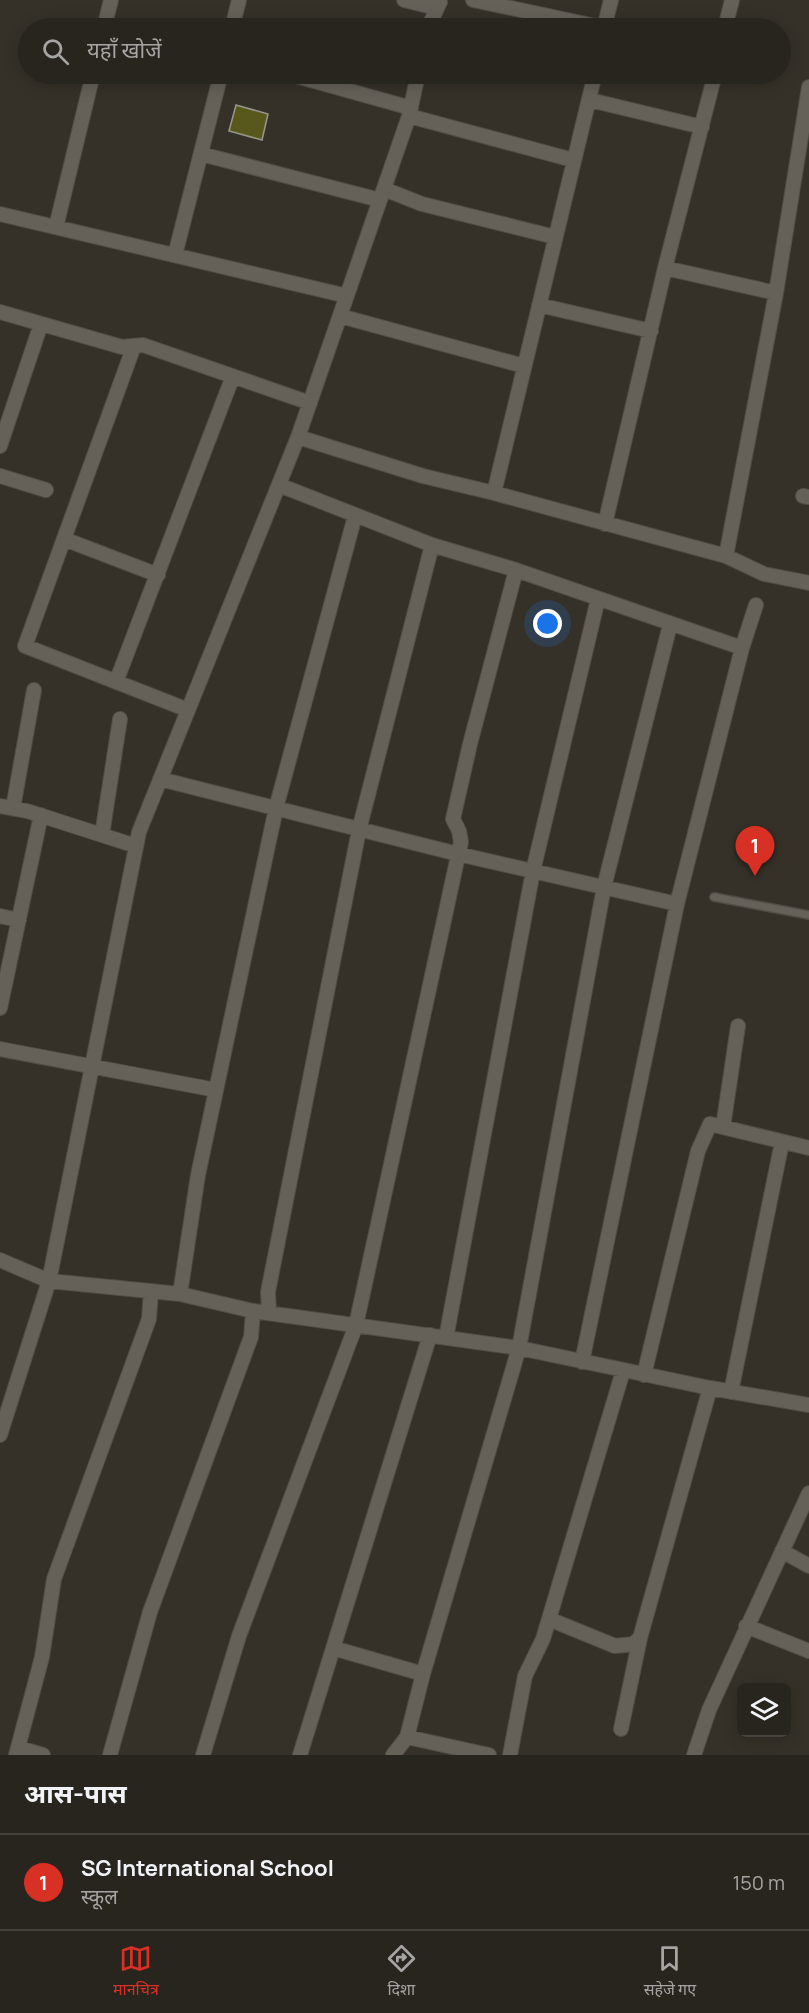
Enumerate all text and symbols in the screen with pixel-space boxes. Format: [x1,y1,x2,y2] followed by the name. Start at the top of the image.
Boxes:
[18,18,791,84] search box
[39,35,72,68] icon: search
[87,35,162,65] text: यहाँ खोजें
[533,609,562,638] your location
[736,826,774,876] pin: 1
[737,1683,791,1737] map controls
[737,1683,791,1737] button: layers
[24,1775,127,1811] text: आस-पास
[81,1853,334,1883] text: SG International School
[39,1869,48,1896] text: 1
[732,1869,785,1896] text: 150 m
[81,1883,118,1910] text: स्कूल
[113,1942,159,2002] tab: मानचित्र
[385,1942,418,2002] tab: दिशा
[644,1942,696,2002] tab: सहेजे गए

